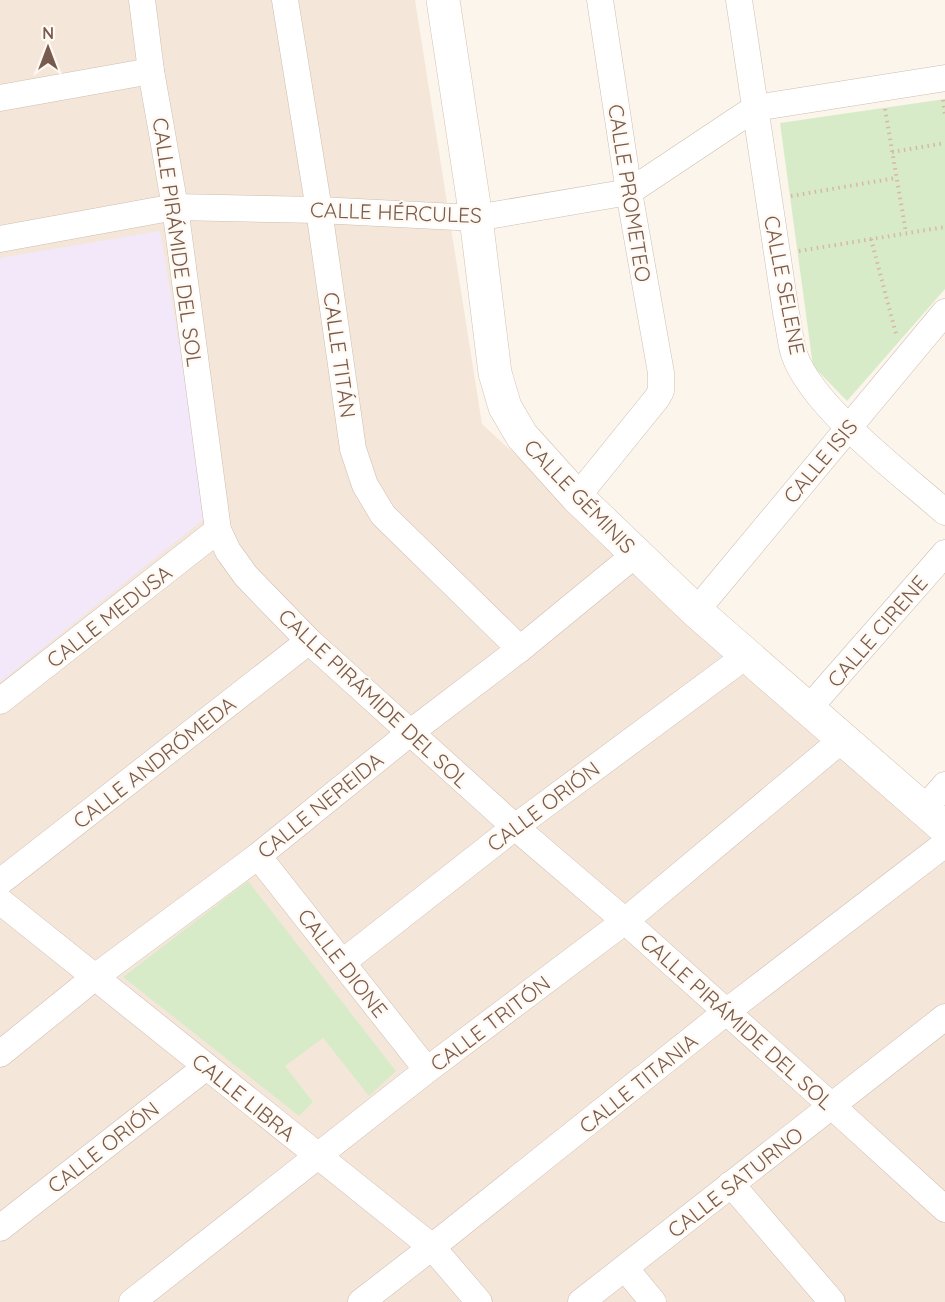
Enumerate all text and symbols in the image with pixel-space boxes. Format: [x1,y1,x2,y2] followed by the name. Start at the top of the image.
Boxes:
[18,18,78,78] north arrow
[42,23,54,43] text: N
[603,102,657,284] street label: CALLE PROMETEO
[148,116,208,368] street label: CALLE PIRÁMIDE DEL SOL
[310,196,482,228] street label: CALLE HÉRCULES
[759,213,811,357] street label: CALLE SELENE
[318,290,362,420] street label: CALLE TITÁN
[777,414,863,508] street label: CALLE ISIS
[519,433,641,559] street label: CALLE GÉMINIS
[41,559,177,673] street label: CALLE MEDUSA
[821,570,933,692] street label: CALLE CIRENE
[273,603,475,793] street label: CALLE PIRÁMIDE DEL SOL
[67,690,241,834] street label: CALLE ANDRÓMEDA
[252,746,388,864] street label: CALLE NEREIDA
[482,755,604,857] street label: CALLE ORIÓN
[292,903,394,1023] street label: CALLE DIONE
[635,927,839,1115] street label: CALLE PIRÁMIDE DEL SOL
[425,969,555,1077] street label: CALLE TRITÓN
[574,1027,702,1139] street label: CALLE TITANIA
[187,1048,301,1146] street label: CALLE LIBRA
[42,1095,164,1199] street label: CALLE ORIÓN
[662,1121,808,1243] street label: CALLE SATURNO

